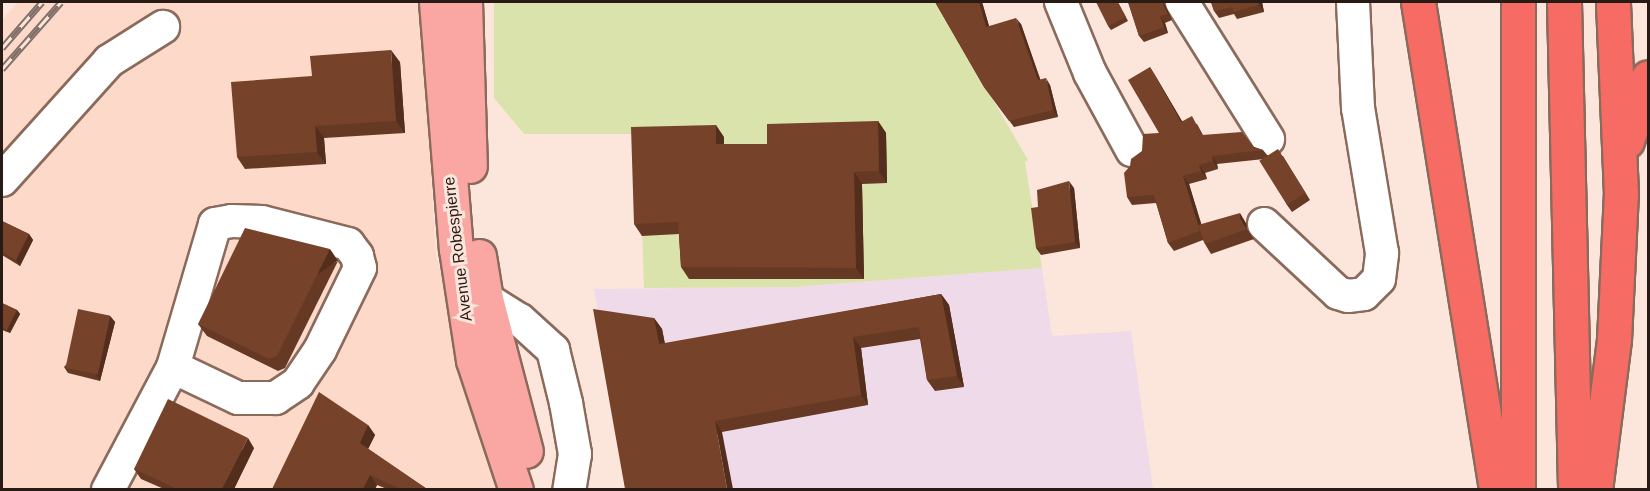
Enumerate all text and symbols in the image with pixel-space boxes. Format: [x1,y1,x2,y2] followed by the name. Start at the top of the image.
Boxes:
[440,176,476,322] street label: Avenue Robespierre

